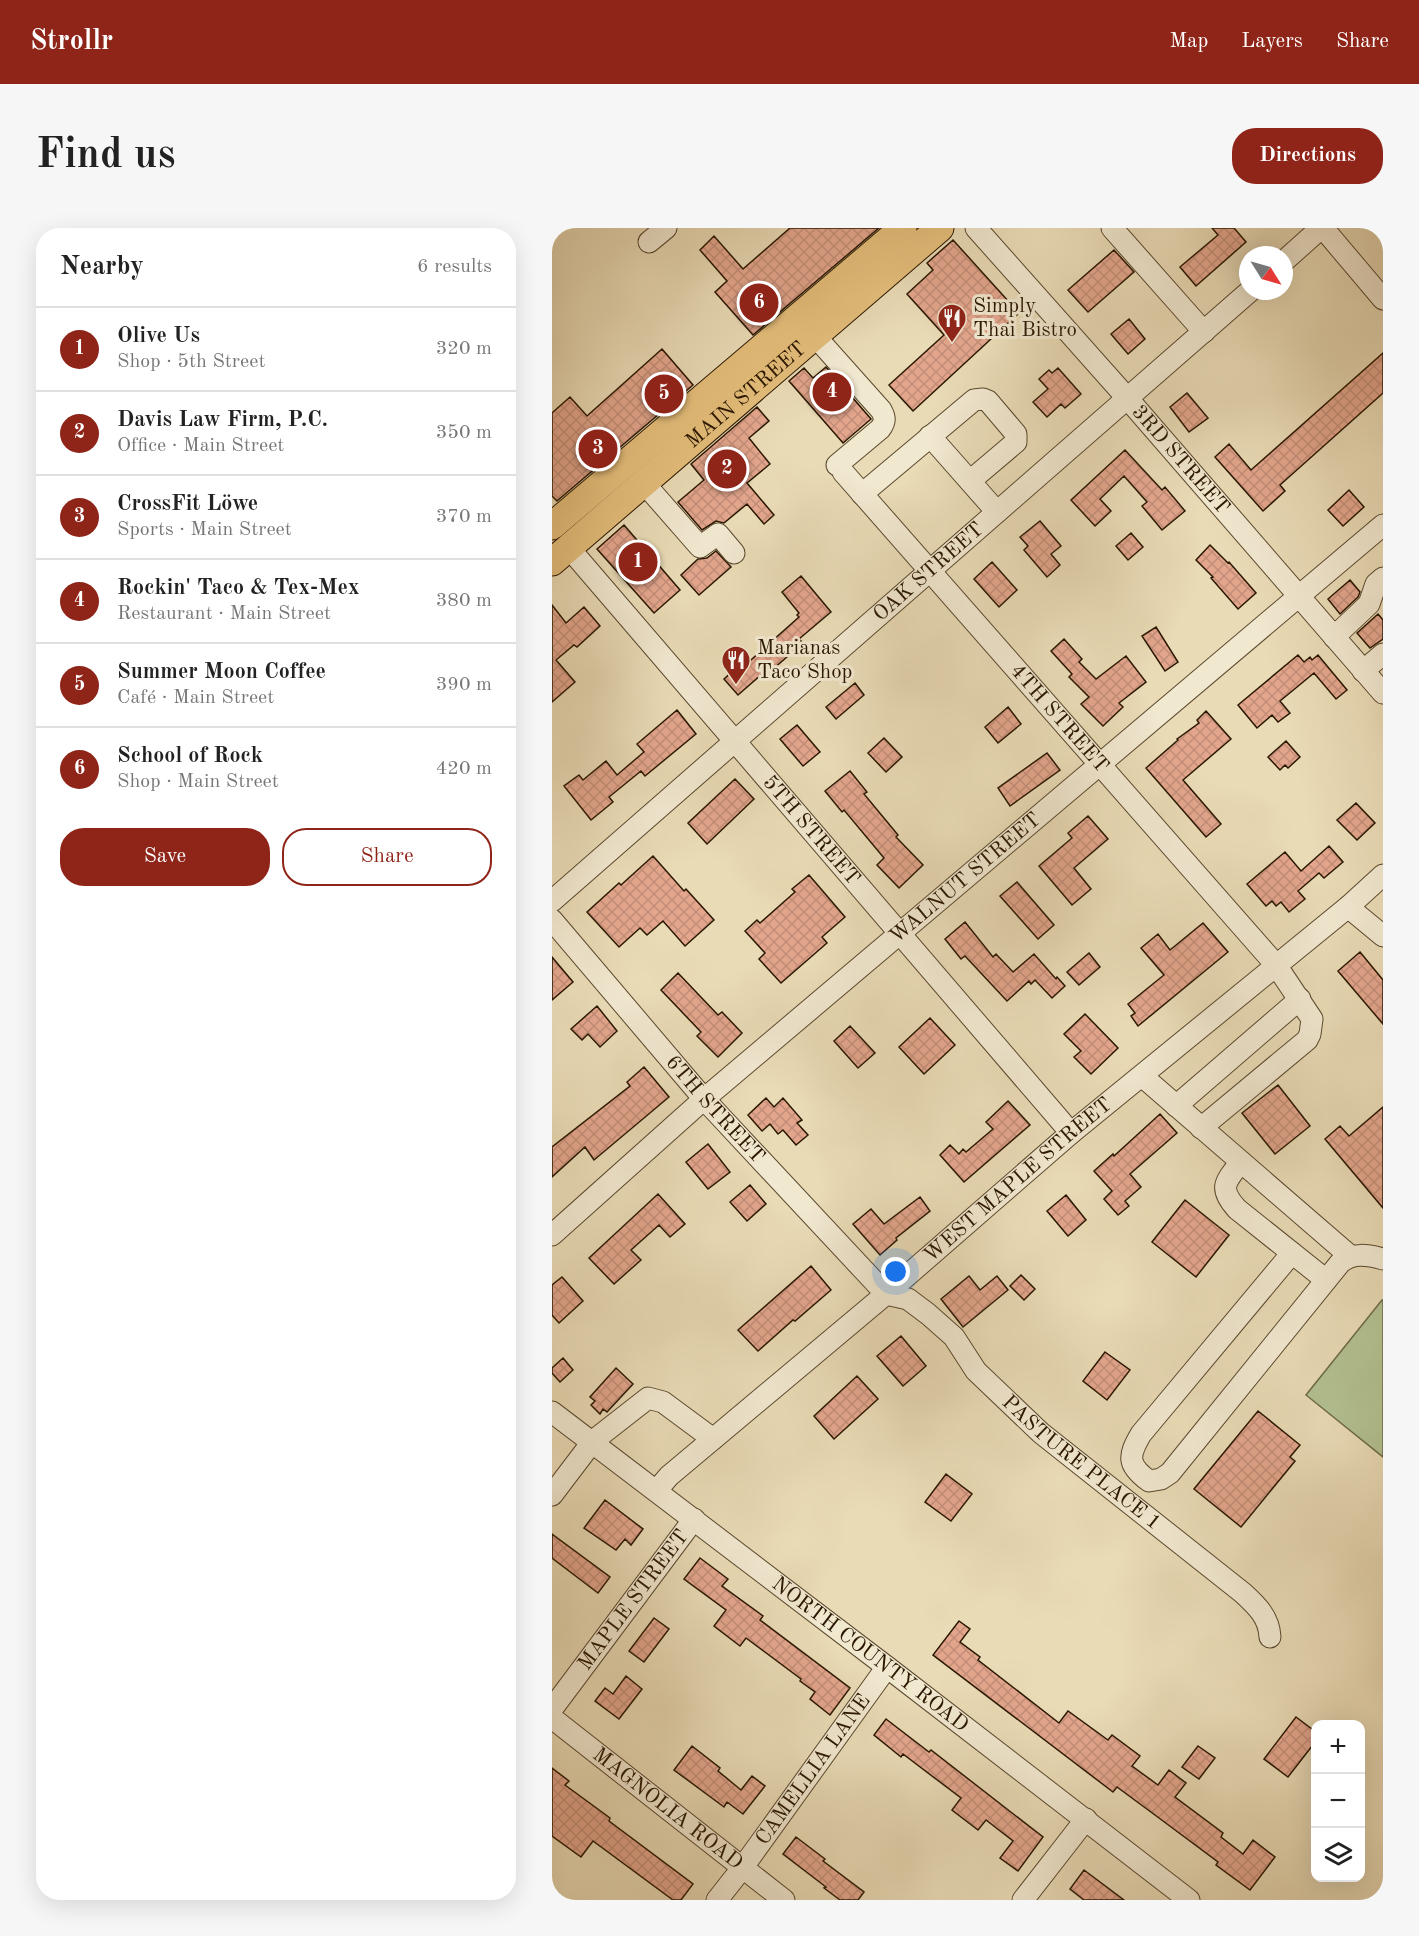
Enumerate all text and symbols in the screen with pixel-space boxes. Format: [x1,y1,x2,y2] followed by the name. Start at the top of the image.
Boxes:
[30,28,113,56] text: Strollr
[1169,31,1208,52] text: Map
[1241,31,1303,52] text: Layers
[1336,31,1389,52] text: Share
[1232,128,1383,184] button: Directions
[36,135,175,177] text: Find us
[1239,246,1293,300] north arrow
[60,254,144,280] text: Nearby
[417,257,492,277] text: 6 results
[740,280,778,326] pin: 6
[973,296,1077,341] place label: Simply Thai Bistro
[936,302,968,344] restaurant icon: Simply Thai Bistro
[117,325,200,347] text: Olive Us
[682,338,810,452] street label: MAIN STREET
[74,339,85,359] text: 1
[436,339,492,359] text: 320 m
[117,352,265,372] text: Shop · 5th Street
[812,370,852,414] pin: 4
[644,372,684,416] pin: 5
[1128,401,1233,518] street label: 3RD STREET
[117,409,328,431] text: Davis Law Firm, P.C.
[74,423,85,443] text: 2
[436,423,492,443] text: 350 m
[578,426,618,472] pin: 3
[117,436,284,456] text: Office · Main Street
[708,446,747,492] pin: 2
[117,493,258,515] text: CrossFit Löwe
[74,507,85,527] text: 3
[436,507,492,527] text: 370 m
[869,519,987,625] street label: OAK STREET
[117,520,292,540] text: Sports · Main Street
[618,540,658,584] pin: 1
[117,577,359,599] text: Rockin' Taco & Tex-Mex
[74,591,85,611] text: 4
[436,591,492,611] text: 380 m
[117,604,331,624] text: Restaurant · Main Street
[757,638,852,683] place label: Marianas Taco Shop
[720,644,752,686] restaurant icon: Marianas Taco Shop
[1006,660,1112,777] street label: 4TH STREET
[117,661,326,683] text: Summer Moon Coffee
[74,675,85,695] text: 5
[436,675,492,695] text: 390 m
[117,688,274,708] text: Café · Main Street
[117,745,263,767] text: School of Rock
[74,759,85,779] text: 6
[436,759,492,779] text: 420 m
[117,772,279,792] text: Shop · Main Street
[759,772,864,889] street label: 5TH STREET
[886,809,1045,948] street label: WALNUT STREET
[60,828,270,886] button: Save
[282,828,492,886] button: Share
[662,1052,769,1167] street label: 6TH STREET
[920,1094,1116,1266] street label: WEST MAPLE STREET
[881,1257,910,1286] your location
[998,1391,1164,1534] street label: PASTURE PLACE 1
[574,1526,693,1674] street label: MAPLE STREET
[768,1573,972,1736] street label: NORTH COUNTY ROAD
[752,1690,874,1849] street label: CAMELLIA LANE
[1311,1720,1365,1882] map controls
[1311,1720,1365,1774] button: +
[589,1744,746,1874] street label: MAGNOLIA ROAD
[1311,1774,1365,1828] button: −
[1311,1828,1365,1882] button: layers

